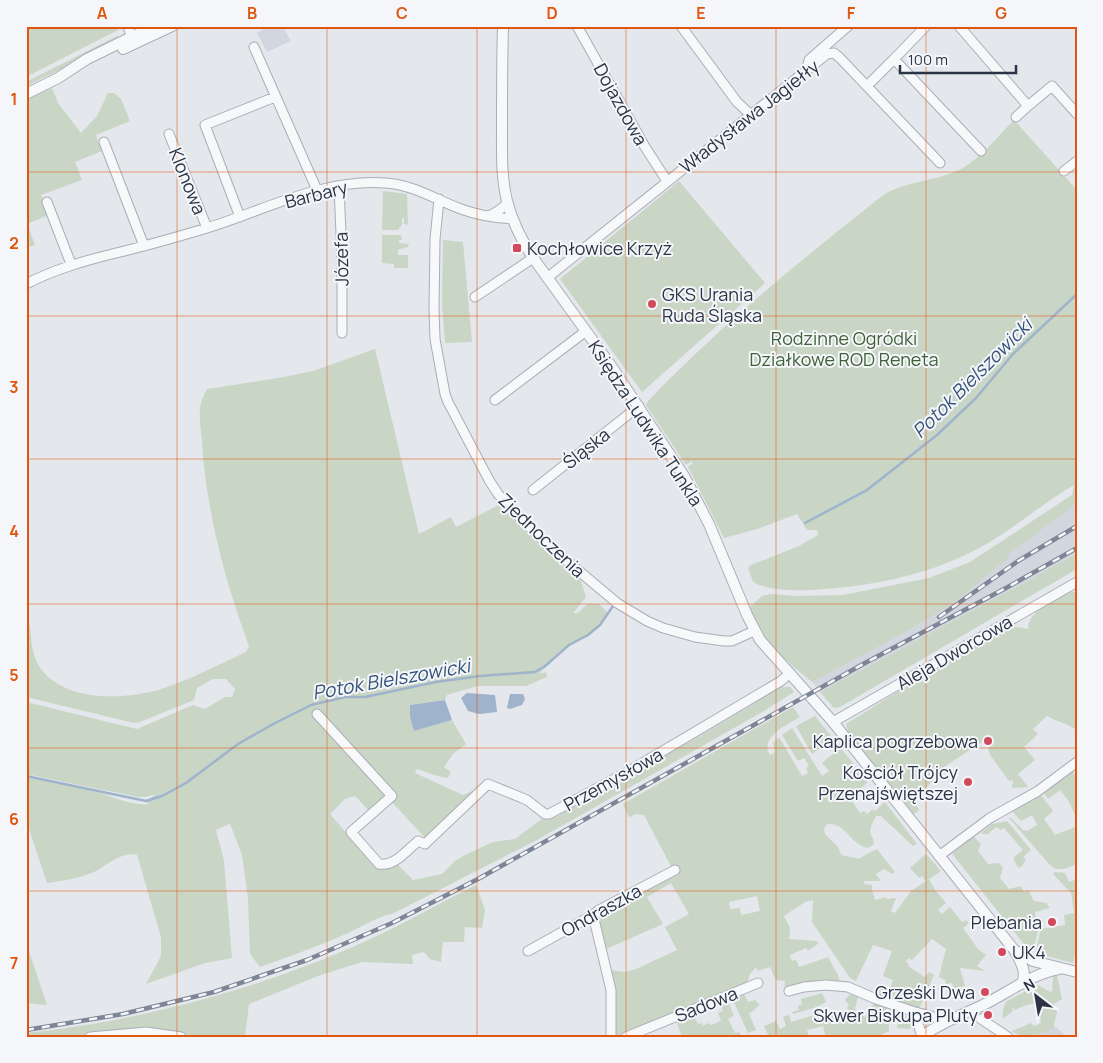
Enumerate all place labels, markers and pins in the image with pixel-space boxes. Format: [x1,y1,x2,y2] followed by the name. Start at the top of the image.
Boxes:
[527,236,672,260] place label: Kochłowice Krzyż
[511,242,523,254] marker: Kochłowice Krzyż
[662,282,762,327] place label: GKS Urania Ruda Śląska
[646,298,658,310] marker: GKS Urania Ruda Śląska
[813,729,978,753] place label: Kaplica pogrzebowa
[982,735,994,747] marker: Kaplica pogrzebowa
[818,760,958,805] place label: Kościół Trójcy Przenajświętszej
[962,776,974,788] marker: Kościół Trójcy Przenajświętszej
[971,910,1042,934] place label: Plebania
[1046,916,1058,928] marker: Plebania
[1012,940,1046,964] place label: UK4
[996,946,1008,958] marker: UK4
[875,980,975,1004] place label: Grześki Dwa
[979,986,991,998] marker: Grześki Dwa
[813,1003,978,1027] place label: Skwer Biskupa Pluty
[982,1009,994,1021] marker: Skwer Biskupa Pluty

